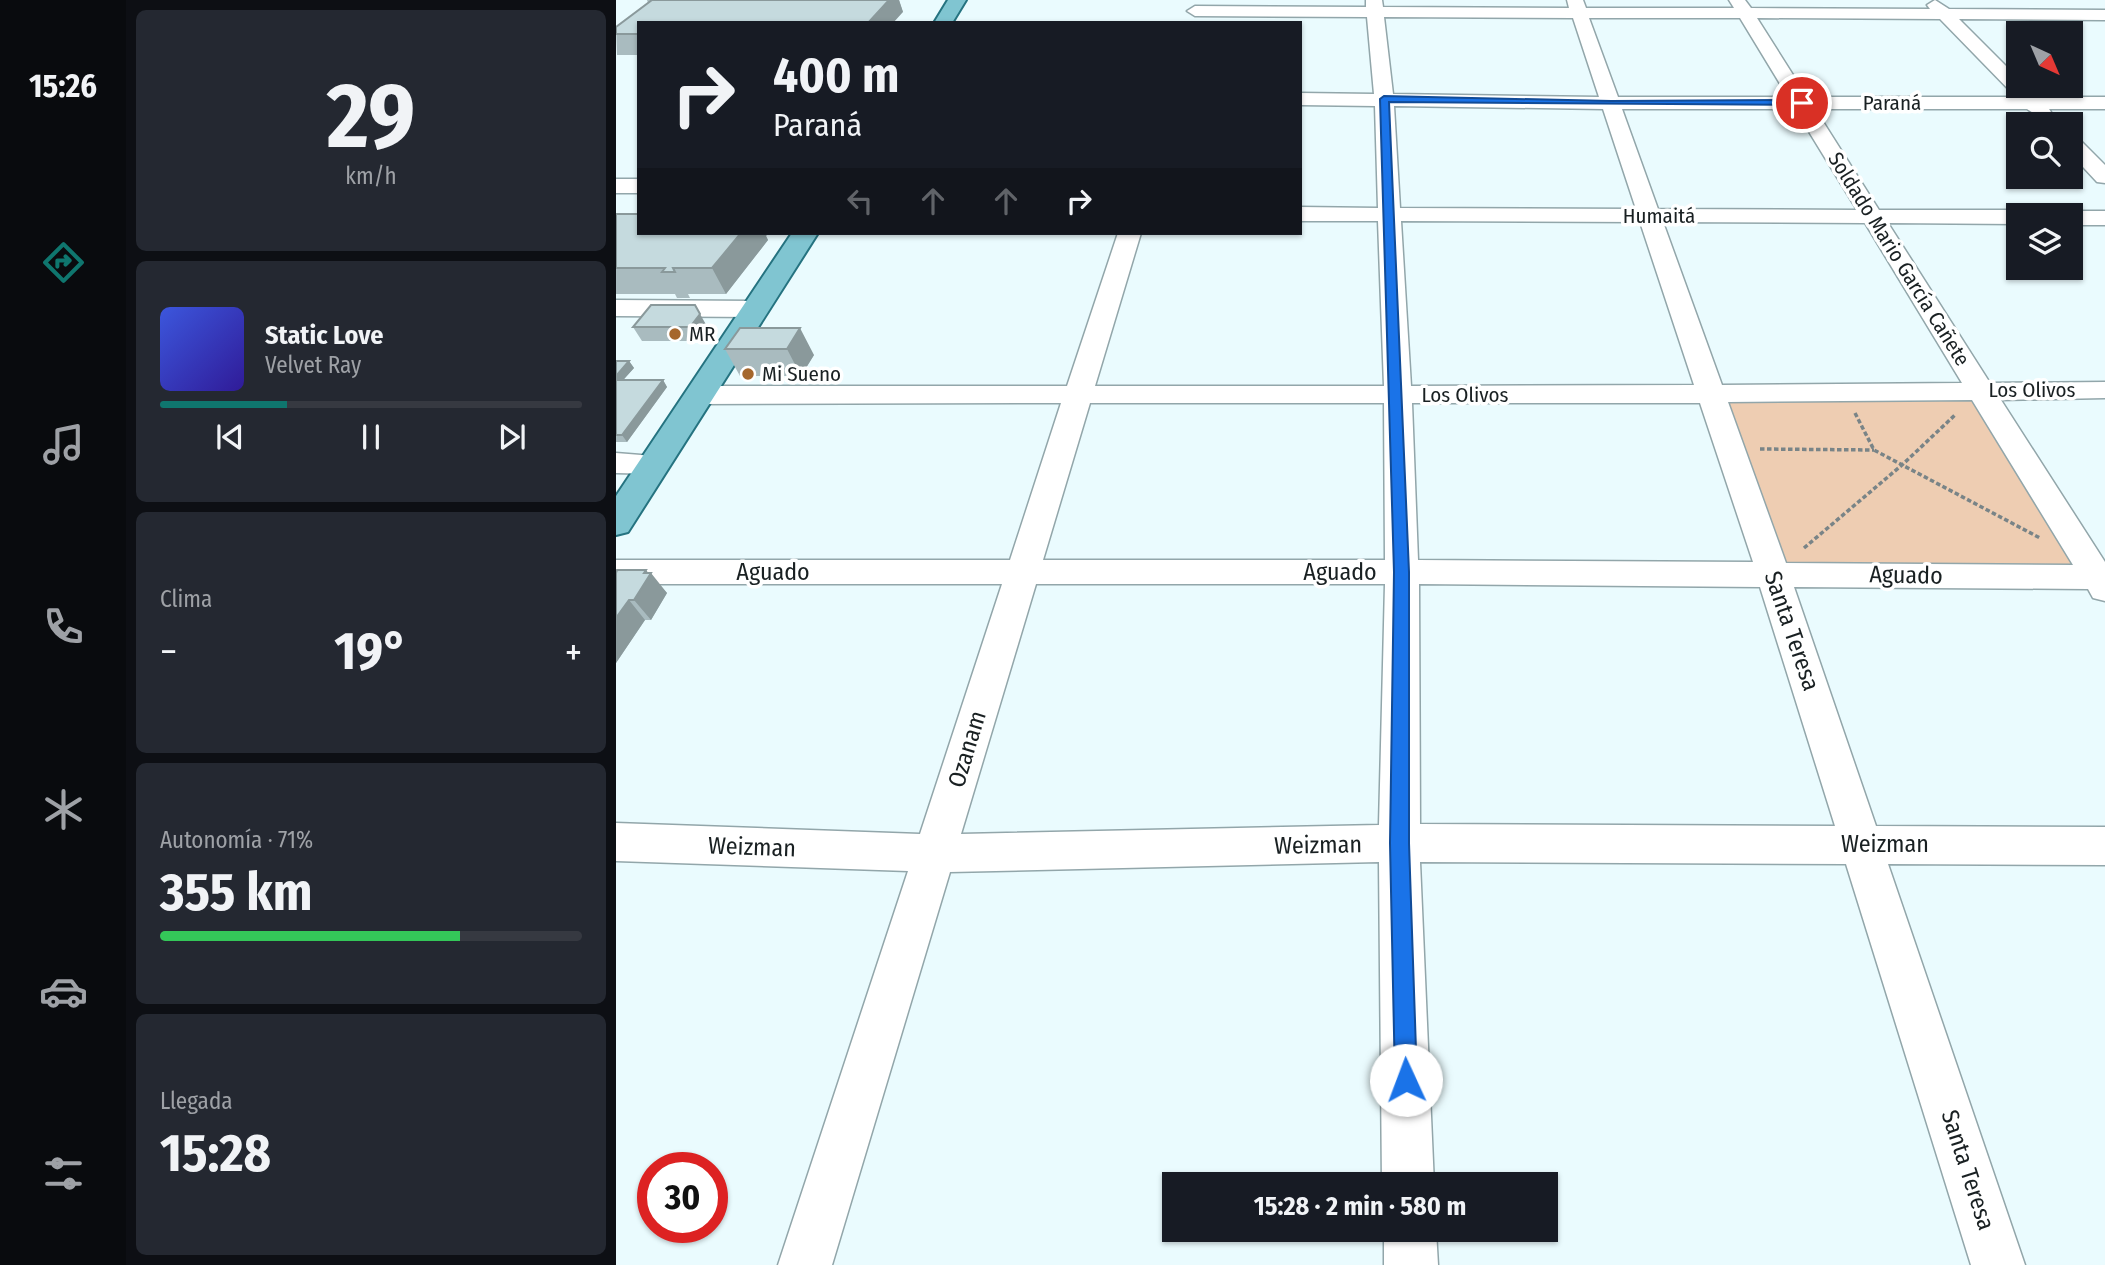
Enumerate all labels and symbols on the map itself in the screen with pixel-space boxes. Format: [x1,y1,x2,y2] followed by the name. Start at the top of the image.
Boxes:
[2006,21,2082,98] north arrow
[1772,73,1832,133] pin
[1863,90,1921,116] street label: Paraná
[1822,147,1976,371] street label: Soldado Mario García Cañete
[1623,203,1695,229] street label: Humaitá
[689,321,716,347] place label: MR
[667,326,683,342] marker: MR
[762,361,841,387] place label: Mi Sueno
[740,366,756,382] marker: Mi Sueno
[1988,377,2076,403] street label: Los Olivos
[1421,382,1509,408] street label: Los Olivos
[736,558,810,586] street label: Aguado
[1303,558,1377,586] street label: Aguado
[1869,560,1943,590] street label: Aguado
[1759,568,1825,694] street label: Santa Teresa
[942,707,992,791] street label: Ozanam
[1274,830,1362,860] street label: Weizman
[1841,830,1929,858] street label: Weizman
[708,831,796,863] street label: Weizman
[1369,1043,1443,1117] position arrow
[1935,1106,2001,1234] street label: Santa Teresa
[637,1152,728,1243] speed limit sign: 30

